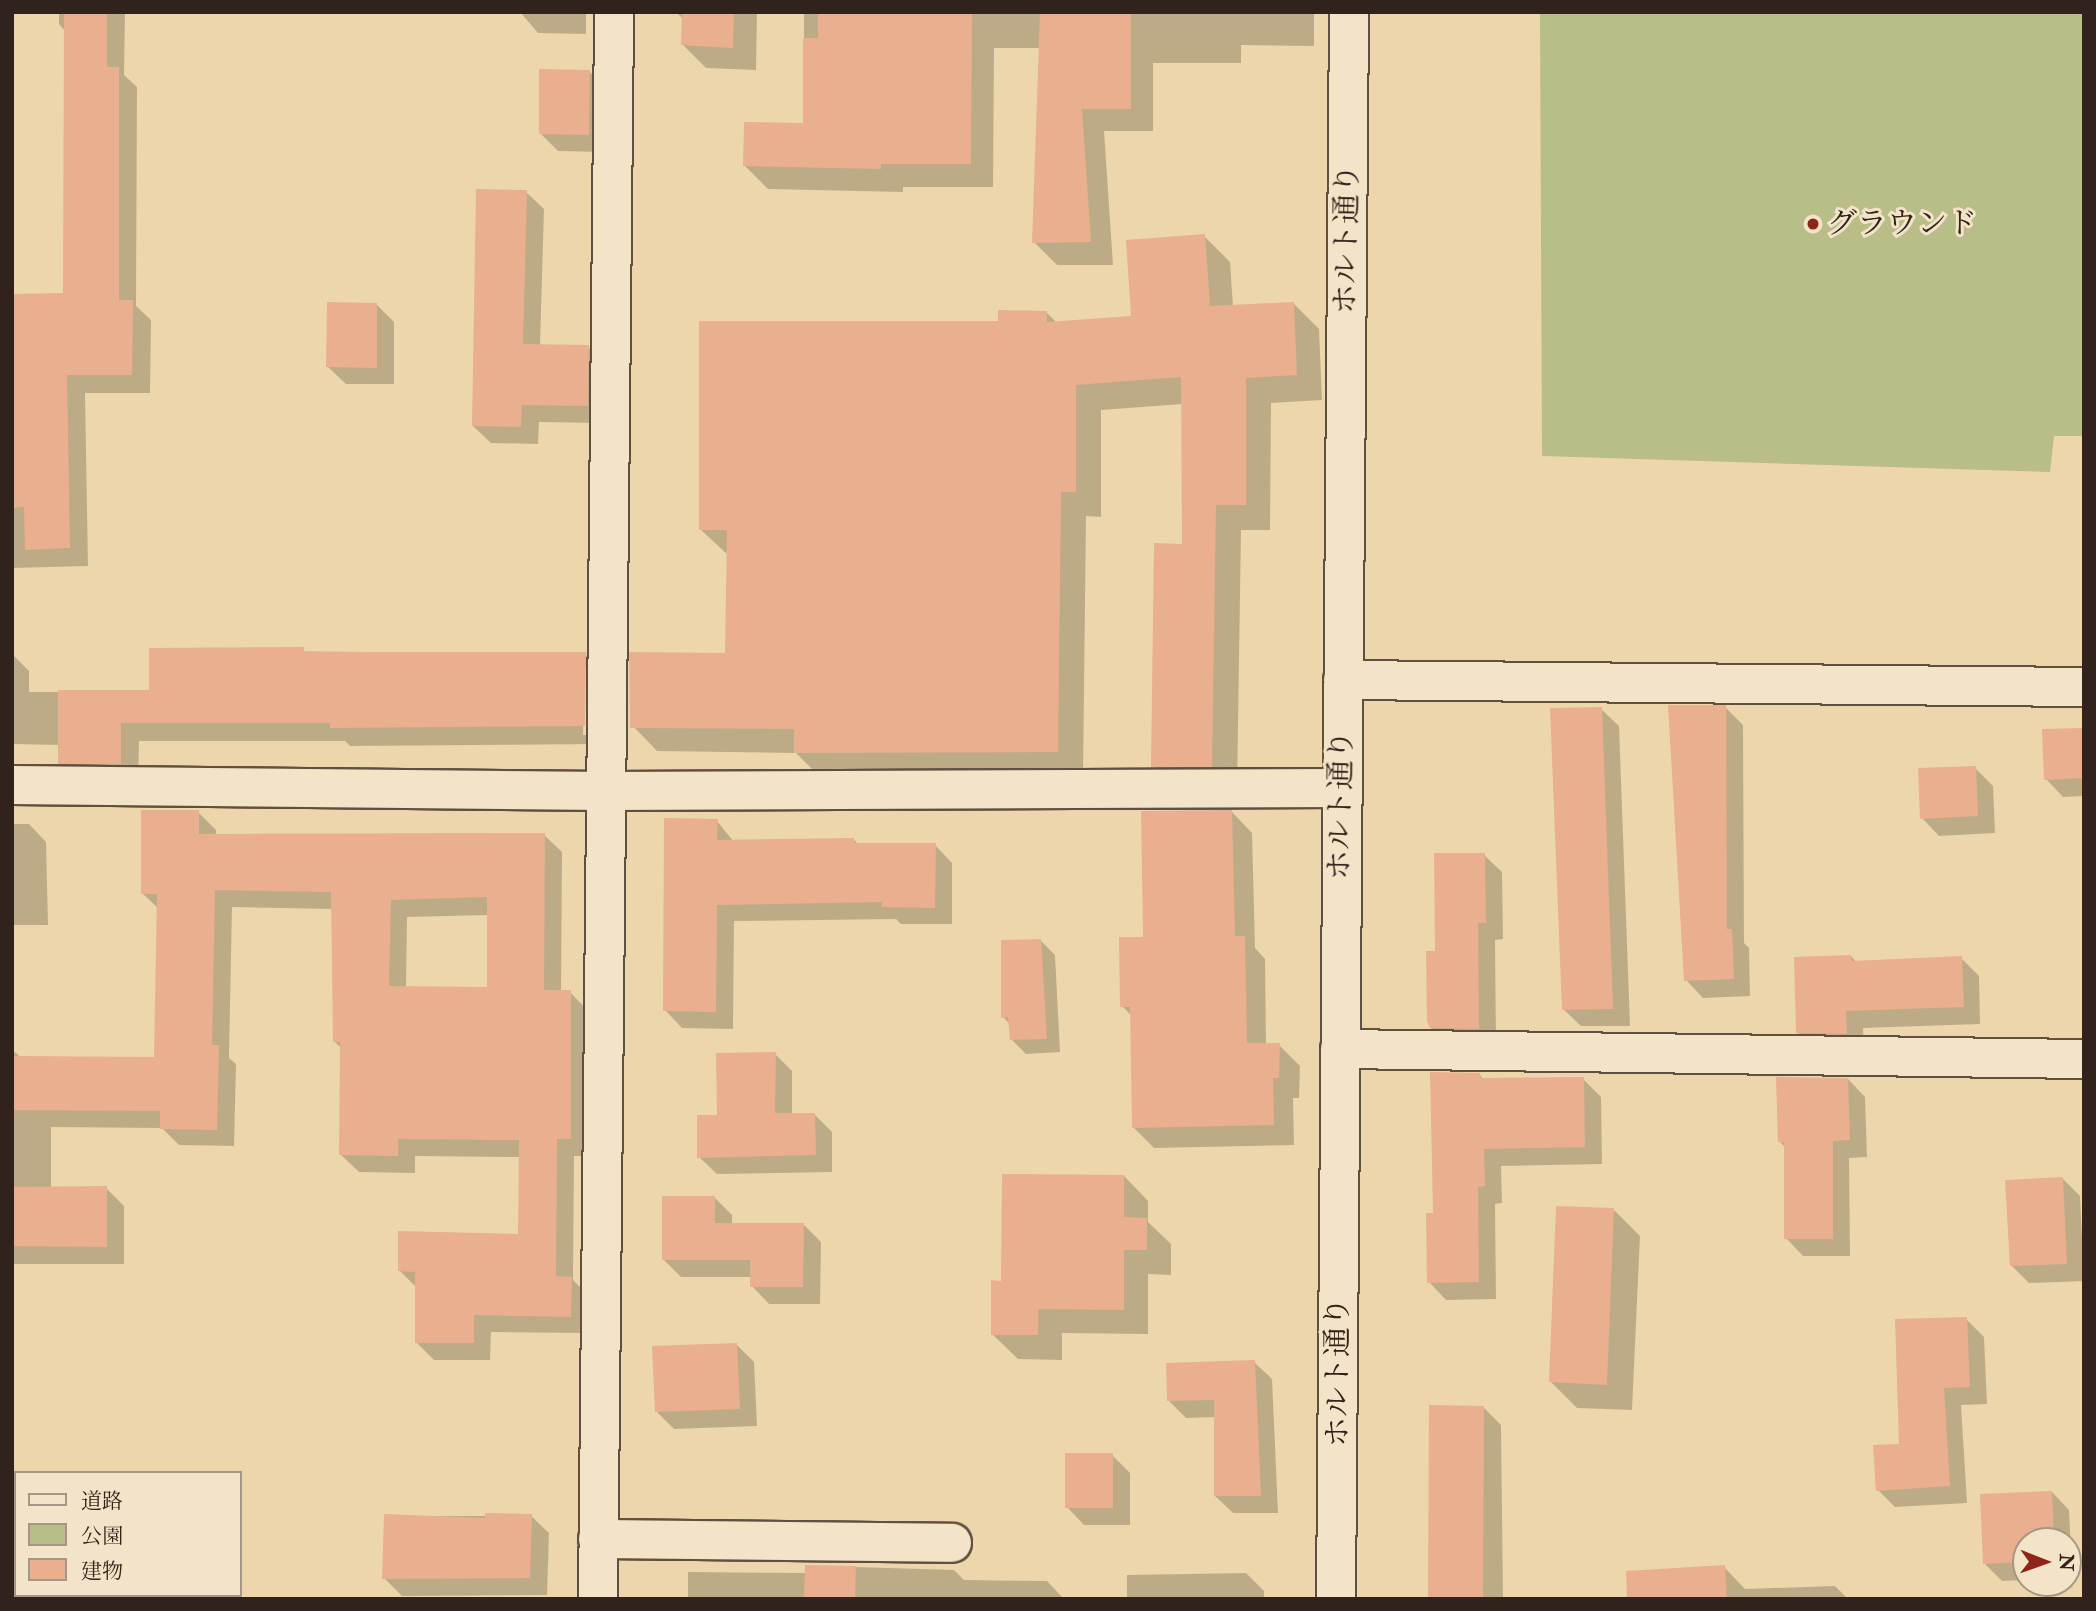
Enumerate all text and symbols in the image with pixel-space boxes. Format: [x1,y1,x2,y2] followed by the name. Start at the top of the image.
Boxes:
[1328,164,1366,314] street label: ホルト通り
[1827,206,1977,242] place label: グラウンド
[1805,216,1821,232] marker: グラウンド
[1322,730,1360,880] street label: ホルト通り
[1320,1297,1356,1447] street label: ホルト通り
[14,1471,242,1597] legend
[81,1488,123,1515] text: 道路
[81,1523,123,1550] text: 公園
[2012,1527,2082,1597] north arrow
[2054,1554,2078,1571] text: N
[81,1558,123,1585] text: 建物

